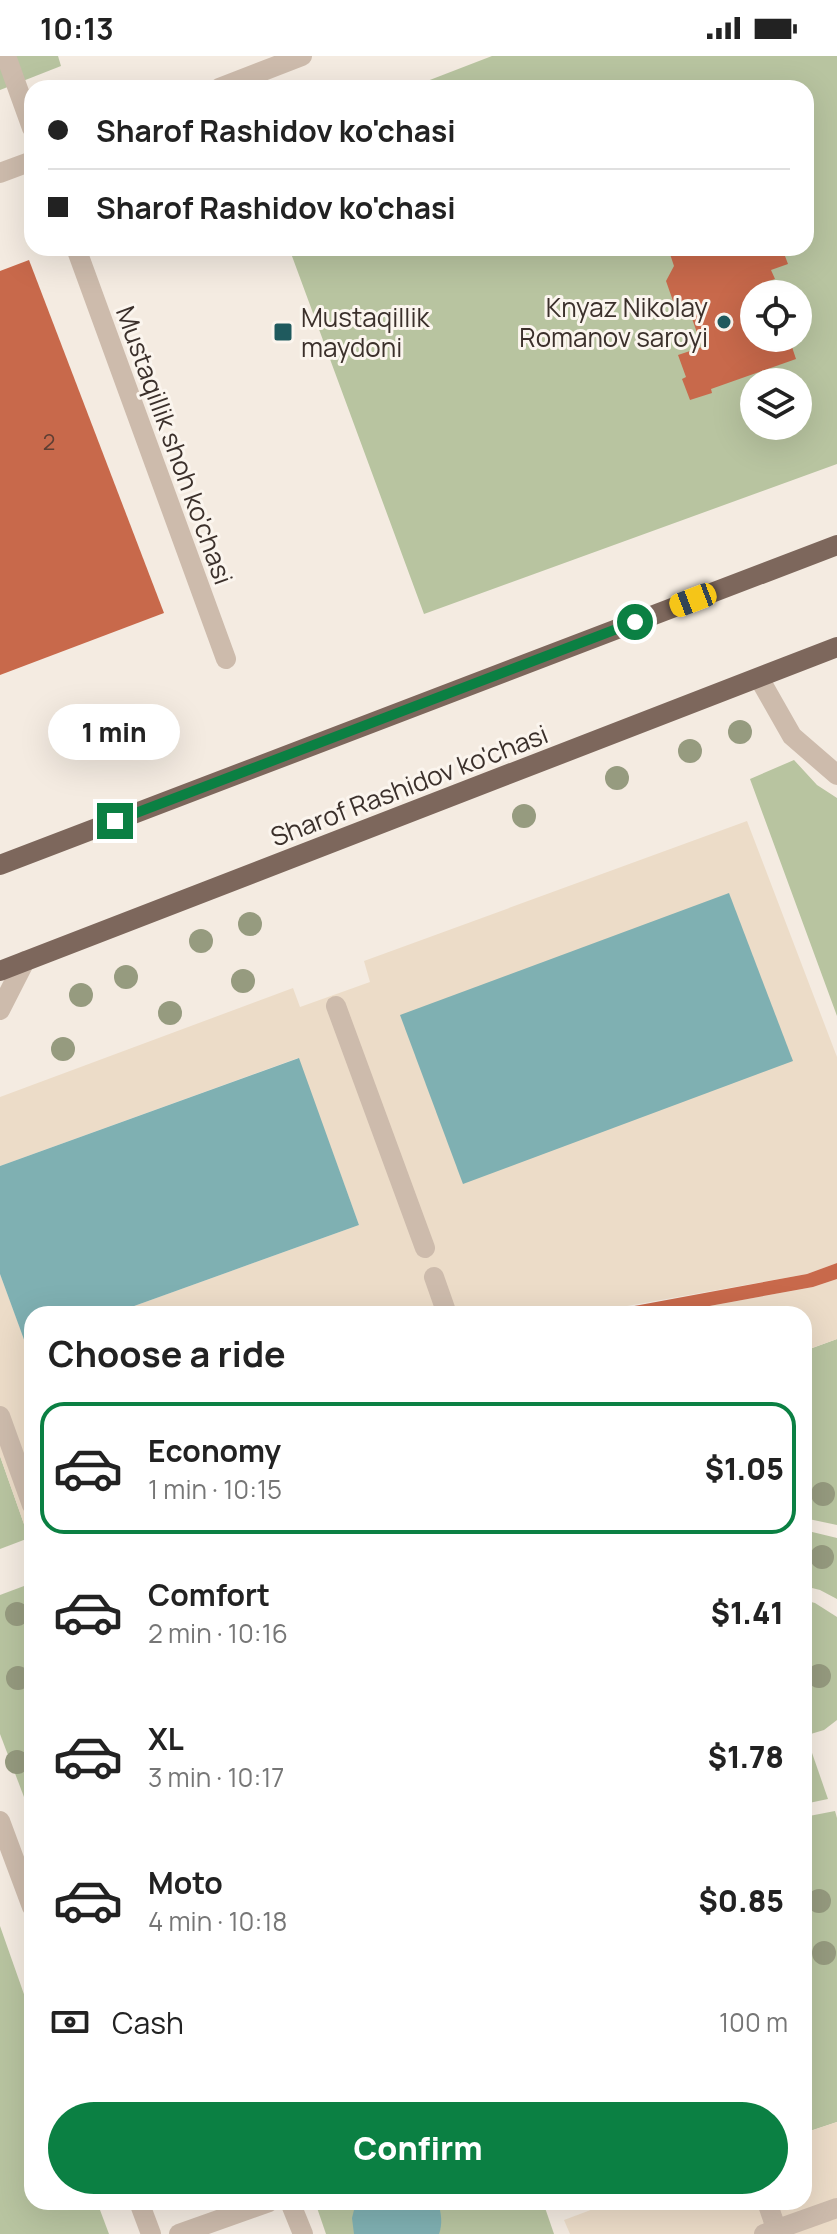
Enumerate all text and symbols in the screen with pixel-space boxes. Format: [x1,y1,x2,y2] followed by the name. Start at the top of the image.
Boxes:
[40,8,114,49] text: 10:13
[96,110,456,151] text: Sharof Rashidov ko'chasi
[96,187,456,228] text: Sharof Rashidov ko'chasi
[740,280,812,440] map controls
[740,280,812,352] button: locate
[519,289,708,355] place label: Knyaz Nikolay Romanov saroyi
[301,299,430,365] place label: Mustaqillik maydoni
[108,301,242,589] street label: Mustaqillik shoh ko'chasi
[715,313,733,331] marker: Knyaz Nikolay Romanov saroyi
[272,321,294,343] marker: Mustaqillik maydoni
[740,368,812,440] button: layers
[43,427,55,457] house number: 2
[666,580,720,620] car
[617,604,653,640] route start
[49,705,181,761] callout: 1 min
[81,714,147,750] text: 1 min
[265,715,553,855] street label: Sharof Rashidov ko'chasi
[97,803,133,839] route end
[48,1329,286,1378] text: Choose a ride
[148,1430,281,1471] text: Economy
[52,1432,124,1504] icon: car
[705,1448,784,1489] text: $1.05
[148,1471,282,1507] text: 1 min · 10:15
[148,1574,270,1615] text: Comfort
[52,1576,124,1648] icon: car
[711,1592,784,1633] text: $1.41
[148,1615,288,1651] text: 2 min · 10:16
[148,1718,184,1759] text: XL
[52,1720,124,1792] icon: car
[708,1736,784,1777] text: $1.78
[148,1759,284,1795] text: 3 min · 10:17
[148,1862,223,1903] text: Moto
[52,1864,124,1936] icon: car
[699,1880,784,1921] text: $0.85
[148,1903,287,1939] text: 4 min · 10:18
[48,2000,92,2044] icon: cash
[112,2002,184,2043] text: Cash
[719,2004,788,2040] text: 100 m
[48,2102,788,2194] button: Confirm

